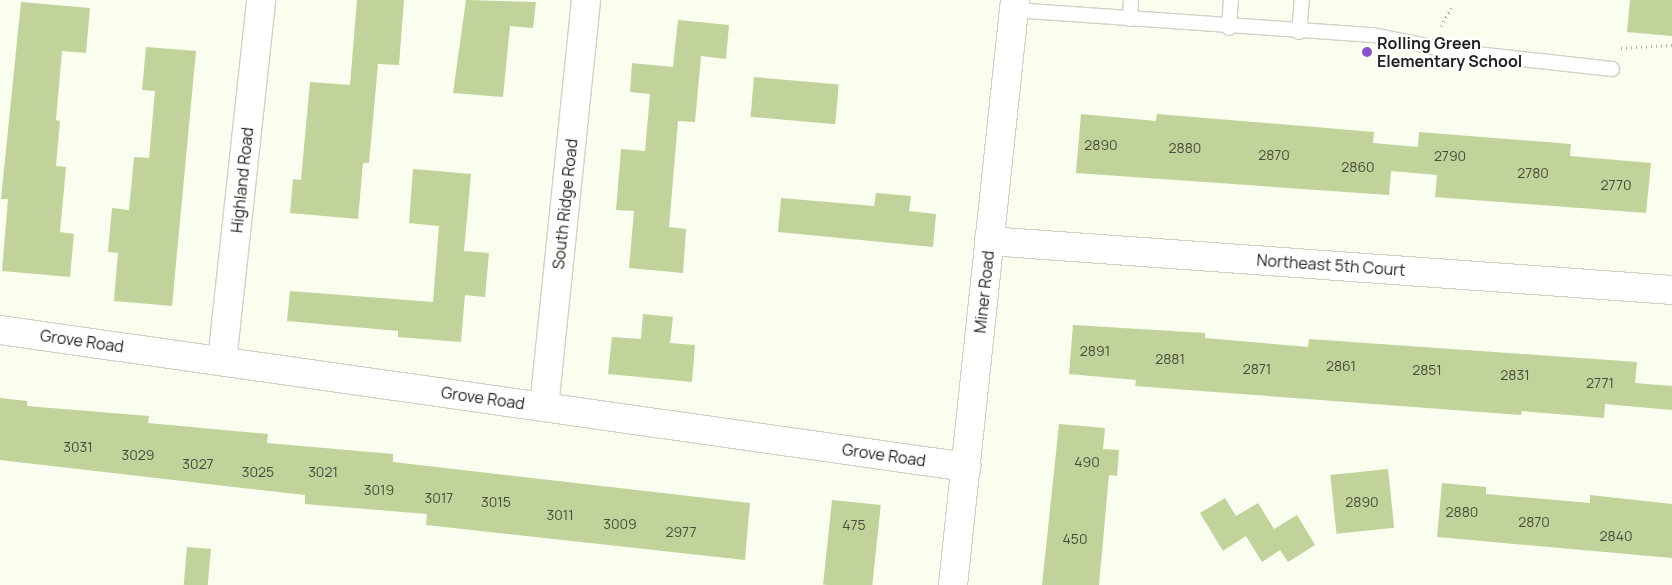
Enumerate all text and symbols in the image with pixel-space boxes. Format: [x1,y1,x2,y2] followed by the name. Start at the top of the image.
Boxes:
[1377,33,1522,71] place label: Rolling Green Elementary School
[1361,46,1373,58] marker: Rolling Green Elementary School
[227,126,257,234] street label: Highland Road
[1084,137,1118,153] house number: 2890
[549,138,581,270] street label: South Ridge Road
[1169,140,1201,156] house number: 2880
[1258,147,1290,163] house number: 2870
[1434,148,1466,164] house number: 2790
[1341,159,1375,175] house number: 2860
[1517,165,1549,181] house number: 2780
[1601,177,1631,193] house number: 2770
[970,250,998,334] street label: Miner Road
[1256,250,1406,280] street label: Northeast 5th Court
[39,326,125,356] street label: Grove Road
[1080,343,1110,359] house number: 2891
[1155,351,1185,367] house number: 2881
[1326,358,1356,374] house number: 2861
[1243,361,1271,377] house number: 2871
[1412,362,1442,378] house number: 2851
[1500,367,1530,383] house number: 2831
[1586,375,1614,391] house number: 2771
[440,383,526,413] street label: Grove Road
[63,439,93,455] house number: 3031
[841,440,927,470] street label: Grove Road
[122,447,154,463] house number: 3029
[1074,454,1100,470] house number: 490
[182,456,214,472] house number: 3027
[242,464,274,480] house number: 3025
[308,464,338,480] house number: 3021
[364,482,394,498] house number: 3019
[425,490,453,506] house number: 3017
[481,494,511,510] house number: 3015
[1345,494,1379,510] house number: 2890
[1446,504,1478,520] house number: 2880
[546,507,574,523] house number: 3011
[1518,514,1550,530] house number: 2870
[603,516,637,532] house number: 3009
[842,517,866,533] house number: 475
[666,524,696,540] house number: 2977
[1600,528,1632,544] house number: 2840
[1063,531,1087,547] house number: 450

